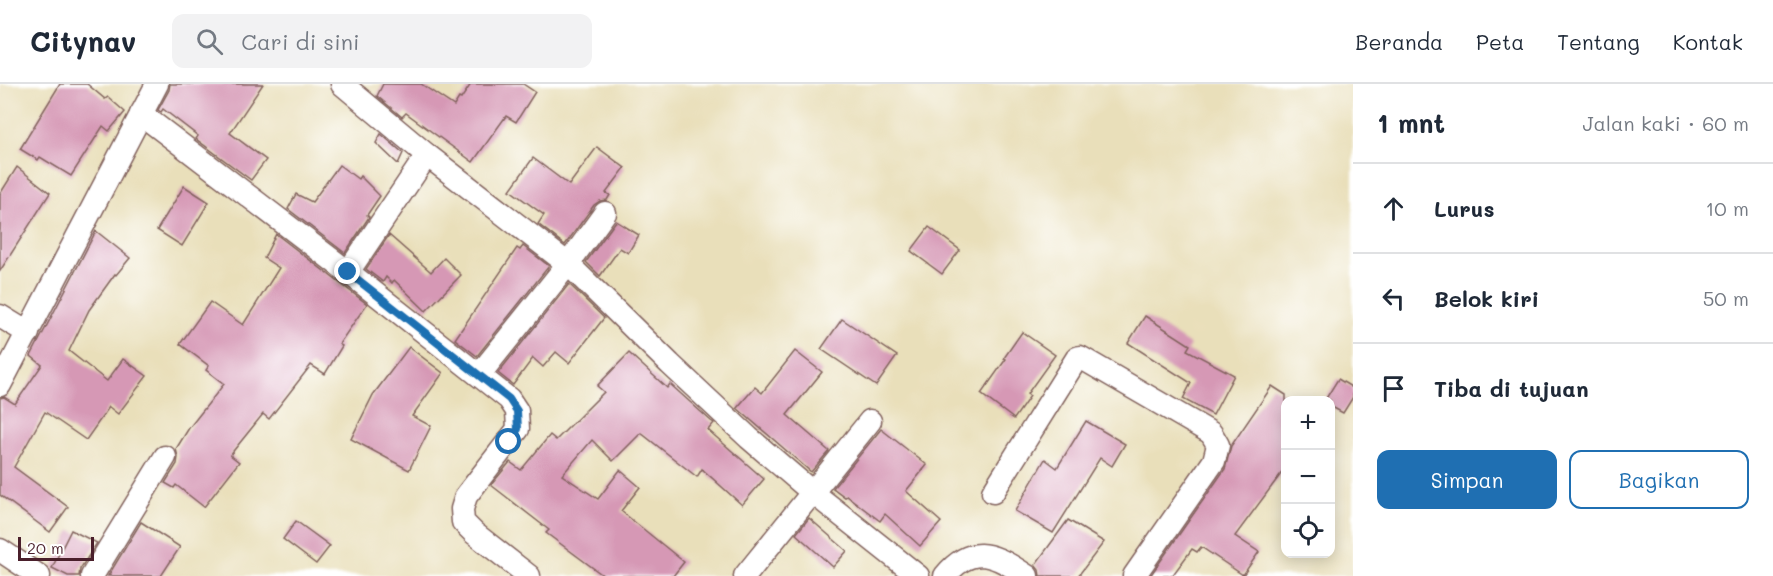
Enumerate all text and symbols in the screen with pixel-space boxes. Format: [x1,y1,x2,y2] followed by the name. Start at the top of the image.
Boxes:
[172,14,592,68] search box
[30,23,136,59] text: Citynav
[193,25,226,58] icon: search
[241,27,360,56] text: Cari di sini
[1355,28,1443,55] text: Beranda
[1476,28,1524,55] text: Peta
[1557,28,1640,55] text: Tentang
[1673,28,1743,55] text: Kontak
[1377,106,1445,140] text: 1 mnt
[1583,110,1749,136] text: Jalan kaki · 60 m
[1377,192,1410,225] icon: ahead
[1434,194,1495,223] text: Lurus
[1705,195,1749,221] text: 10 m
[334,258,360,284] route end
[1377,282,1410,315] icon: left
[1434,284,1539,313] text: Belok kiri
[1703,285,1749,311] text: 50 m
[1377,372,1410,405] icon: arrive
[1434,374,1589,403] text: Tiba di tujuan
[1281,396,1335,558] map controls
[1281,396,1335,450] button: +
[495,428,521,454] route start
[1281,450,1335,504] button: −
[1377,450,1557,509] button: Simpan
[1569,450,1749,509] button: Bagikan
[1281,504,1335,558] button: locate
[18,534,94,562] scale bar
[27,537,64,558] text: 20 m

